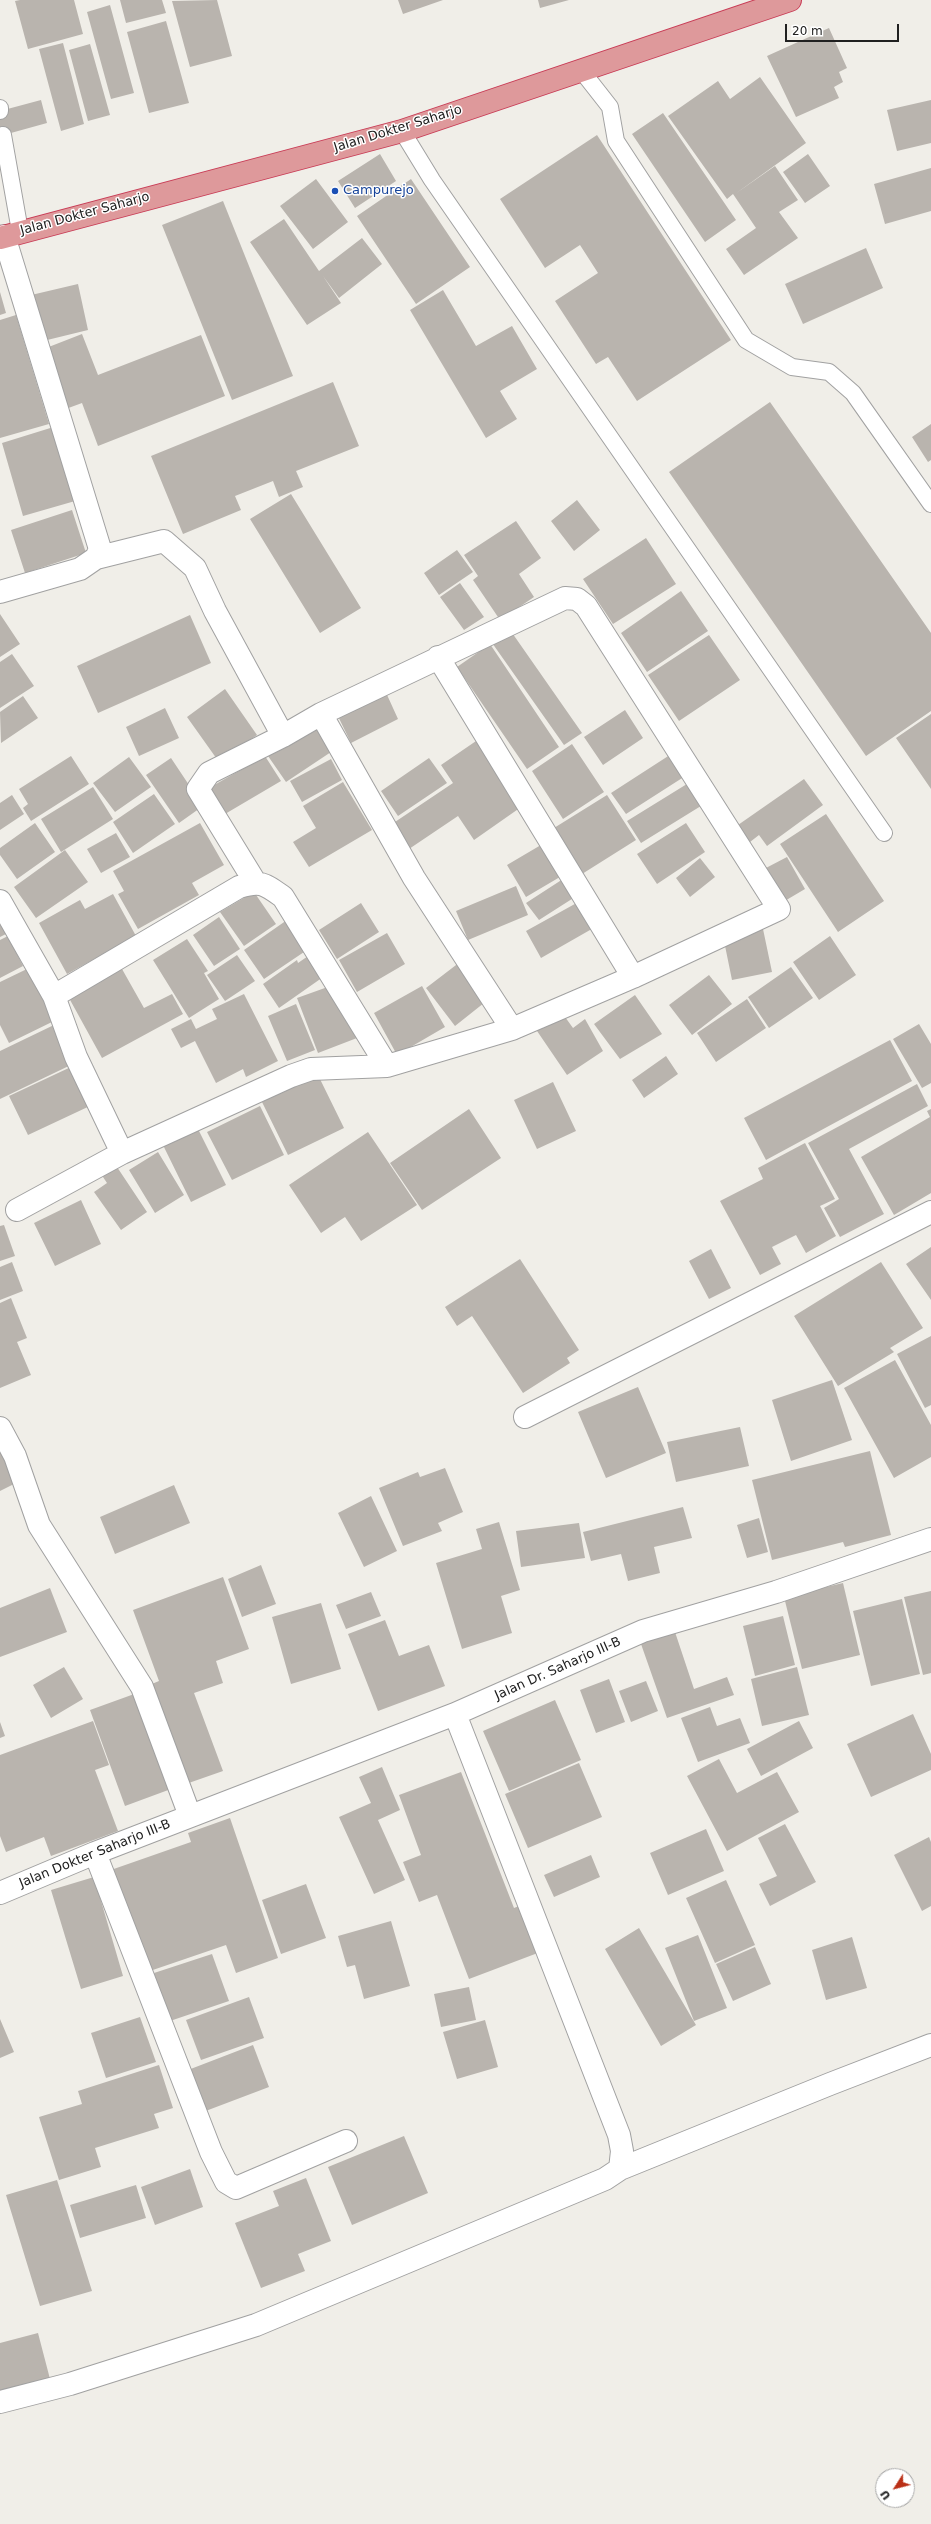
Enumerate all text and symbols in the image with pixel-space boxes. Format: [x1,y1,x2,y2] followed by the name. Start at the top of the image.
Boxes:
[787,16,901,42] scale bar
[792,24,823,38] text: 20 m
[332,102,464,156] street label: Jalan Dokter Saharjo
[343,183,414,199] place label: Campurejo
[330,186,340,196] marker: Campurejo
[19,189,151,239] street label: Jalan Dokter Saharjo
[493,1634,623,1704] street label: Jalan Dr. Saharjo III-B
[17,1816,173,1892] street label: Jalan Dokter Saharjo III-B
[875,2468,915,2508] north arrow
[878,2487,894,2502] text: U

